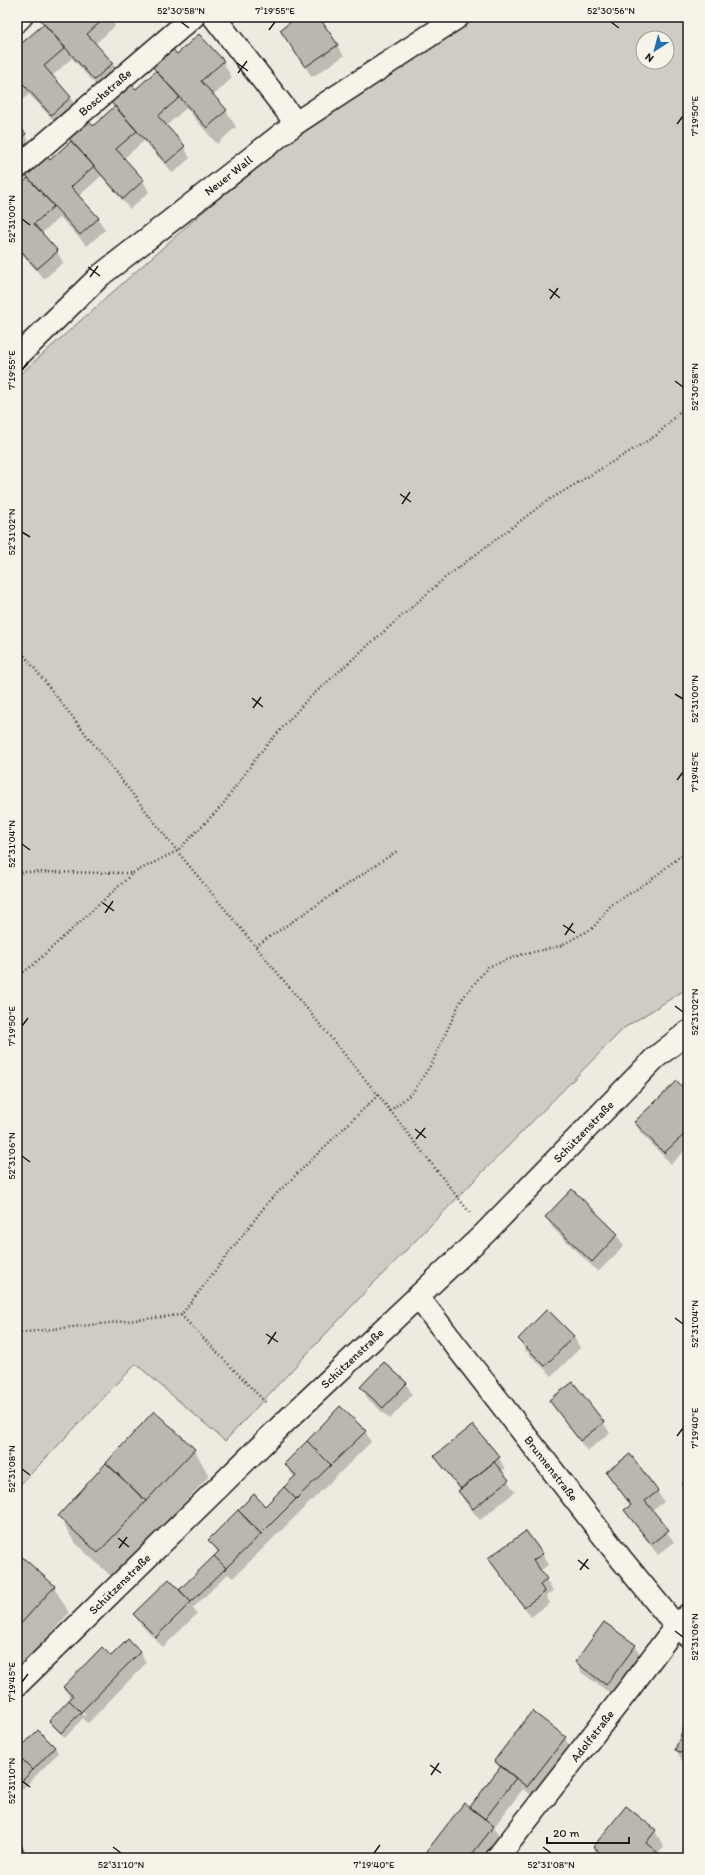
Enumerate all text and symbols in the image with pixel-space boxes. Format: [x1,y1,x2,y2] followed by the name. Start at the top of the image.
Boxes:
[157,4,205,17] text: 52°30'58"N
[255,4,295,17] text: 7°19'55"E
[587,4,635,17] text: 52°30'56"N
[635,30,675,70] north arrow
[643,50,656,65] text: N
[76,66,135,119] street label: Boschstraße
[688,95,701,136] text: 7°19'50"E
[202,152,256,199] street label: Neuer Wall
[5,195,18,243] text: 52°31'00"N
[5,350,18,390] text: 7°19'55"E
[688,363,701,411] text: 52°30'58"N
[5,508,18,556] text: 52°31'02"N
[688,675,701,723] text: 52°31'00"N
[688,751,701,792] text: 7°19'45"E
[5,820,18,868] text: 52°31'04"N
[688,988,701,1036] text: 52°31'02"N
[5,1005,18,1046] text: 7°19'50"E
[550,1098,617,1166] street label: Schützenstraße
[5,1132,18,1180] text: 52°31'06"N
[688,1300,701,1348] text: 52°31'04"N
[318,1325,387,1391] street label: Schützenstraße
[688,1407,701,1448] text: 7°19'40"E
[521,1433,581,1504] street label: Brunnenstraße
[5,1445,18,1493] text: 52°31'08"N
[86,1551,154,1617] street label: Schützenstraße
[688,1613,701,1661] text: 52°31'06"N
[5,1661,18,1702] text: 7°19'45"E
[568,1707,617,1765] street label: Adolfstraße
[5,1757,18,1804] text: 52°31'10"N
[547,1819,629,1845] scale bar
[553,1826,580,1840] text: 20 m
[98,1858,145,1871] text: 52°31'10"N
[354,1858,395,1871] text: 7°19'40"E
[527,1858,575,1871] text: 52°31'08"N

